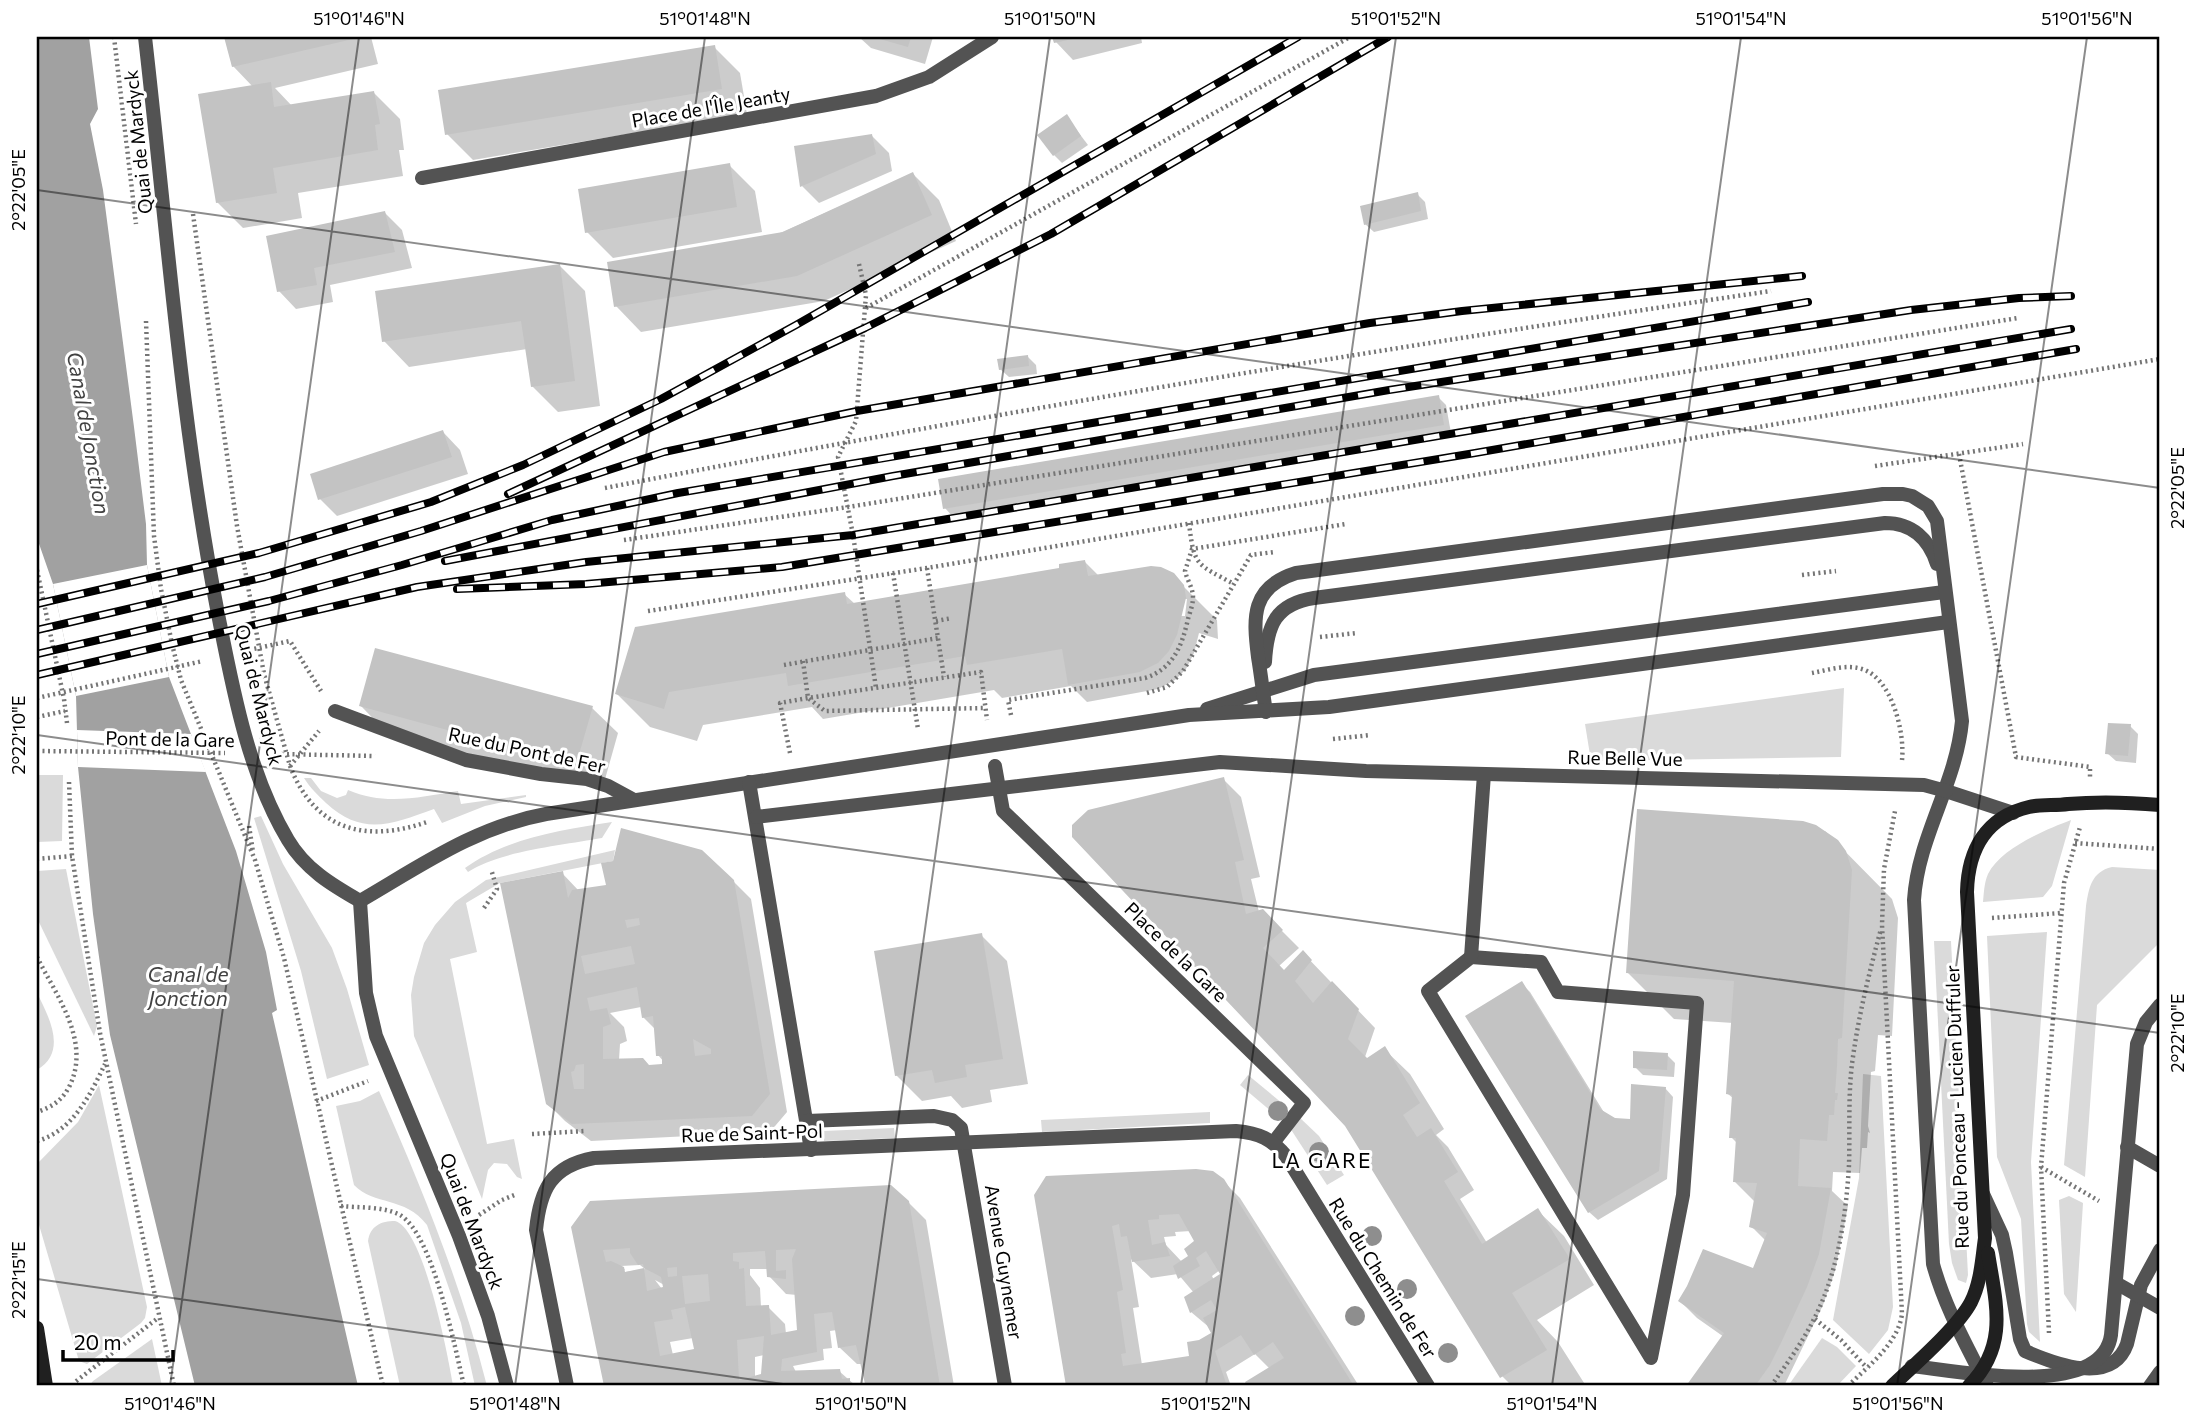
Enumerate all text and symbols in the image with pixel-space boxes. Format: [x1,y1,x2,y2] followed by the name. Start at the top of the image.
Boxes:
[313,7,405,29] text: 51°01'46"N
[659,7,751,29] text: 51°01'48"N
[1004,7,1096,29] text: 51°01'50"N
[1351,7,1441,29] text: 51°01'52"N
[1695,7,1787,29] text: 51°01'54"N
[2041,7,2133,29] text: 51°01'56"N
[119,69,156,215] street label: Quai de Mardyck
[630,81,792,132] street label: Place de l'Île Jeanty
[7,149,29,231] text: 2°22'05"E
[63,349,116,516] water label: Canal de Jonction
[2166,447,2188,529] text: 2°22'05"E
[231,622,288,768] street label: Quai de Mardyck
[7,695,29,775] text: 2°22'10"E
[446,722,608,777] street label: Rue du Pont de Fer
[105,726,235,751] street label: Pont de la Gare
[1567,745,1683,770] street label: Rue Belle Vue
[1120,897,1233,1006] street label: Place de la Gare
[146,961,228,1010] water label: Canal de Jonction
[1940,964,1973,1249] street label: Rue du Ponceau - Lucien Duffuler
[2166,993,2188,1073] text: 2°22'10"E
[681,1119,823,1146] street label: Rue de Saint-Pol
[1272,1147,1372,1172] district label: LA GARE
[436,1149,509,1292] street label: Quai de Mardyck
[981,1183,1028,1341] street label: Avenue Guynemer
[1325,1193,1442,1363] street label: Rue du Chemin de Fer
[7,1241,29,1319] text: 2°22'15"E
[63,1318,173,1362] scale bar
[74,1329,122,1354] text: 20 m
[124,1392,216,1414] text: 51°01'46"N
[469,1392,561,1414] text: 51°01'48"N
[815,1392,907,1414] text: 51°01'50"N
[1161,1392,1251,1414] text: 51°01'52"N
[1506,1392,1598,1414] text: 51°01'54"N
[1852,1392,1944,1414] text: 51°01'56"N

